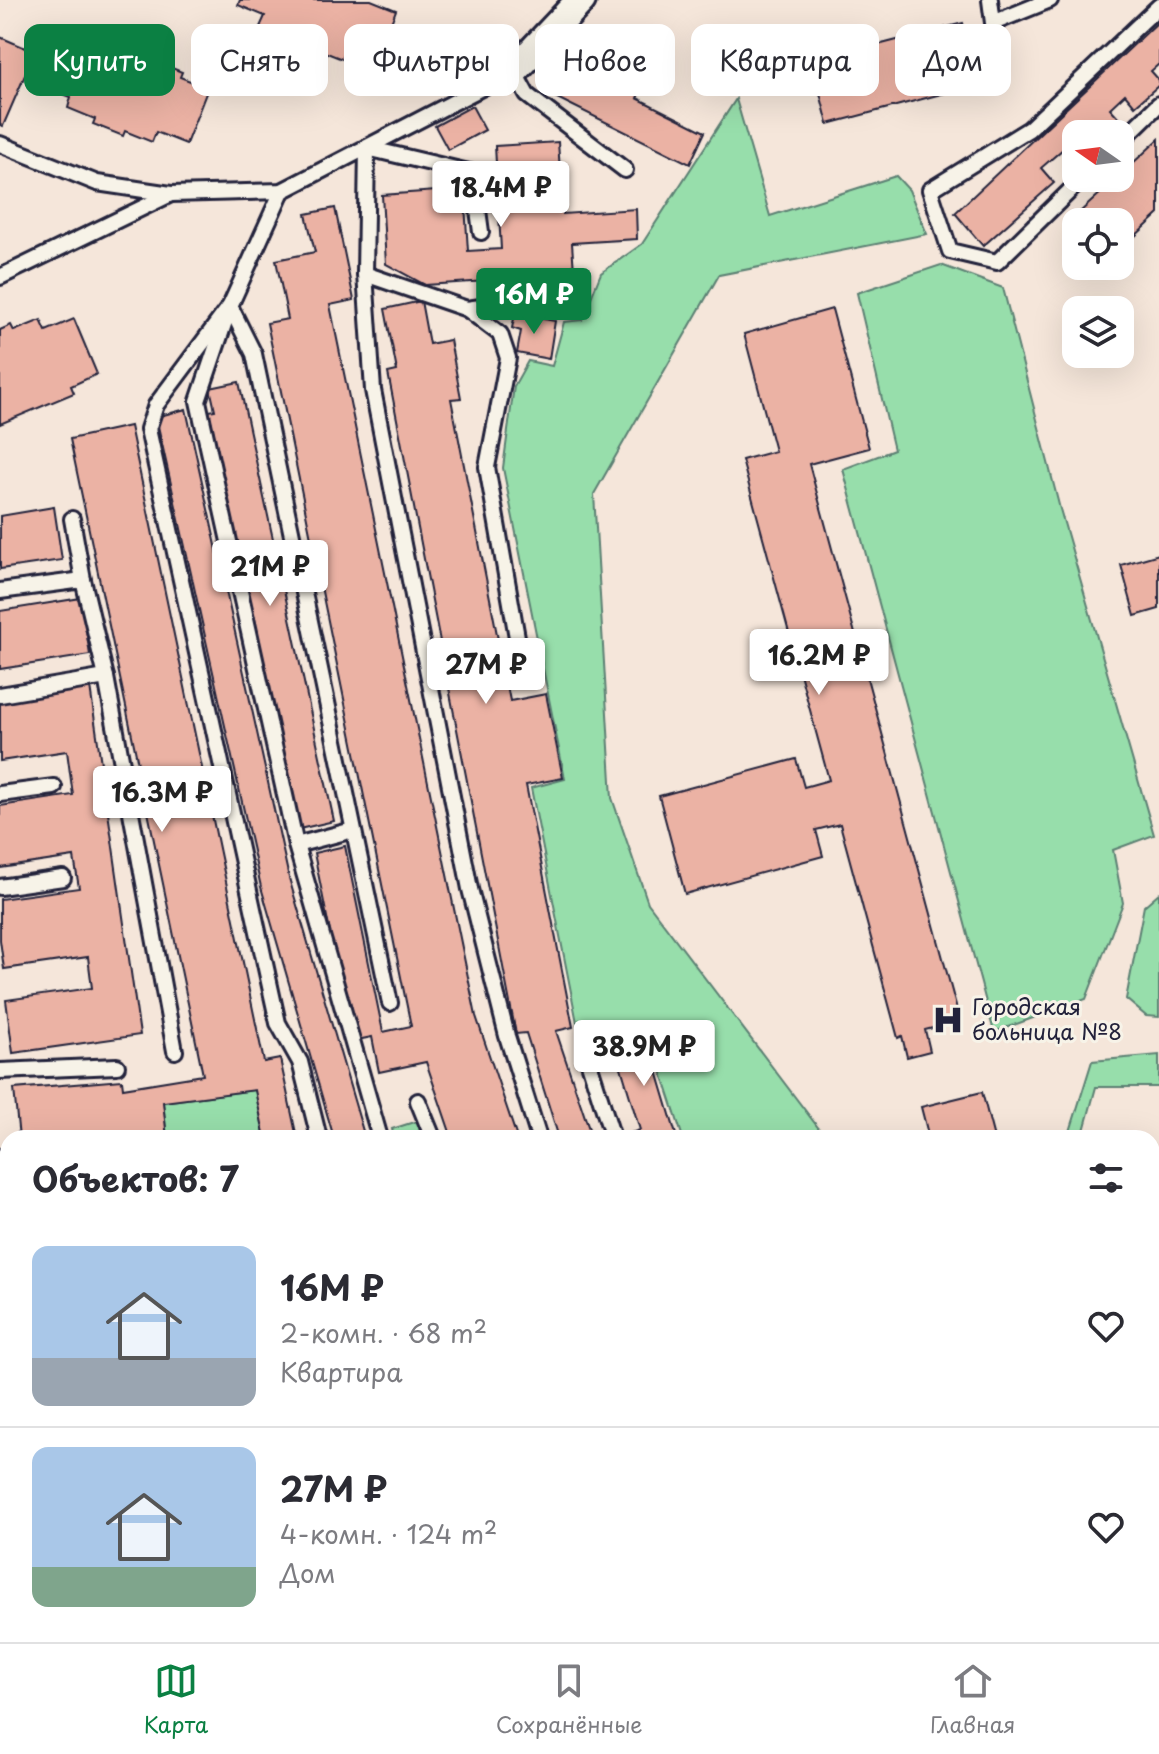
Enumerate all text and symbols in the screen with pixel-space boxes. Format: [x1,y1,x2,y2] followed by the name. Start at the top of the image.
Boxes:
[24,24,175,96] chip: Купить
[191,24,328,96] chip: Снять
[344,24,519,96] chip: Фильтры
[535,24,675,96] chip: Новое
[691,24,879,96] chip: Квартира
[895,24,1011,96] chip: Дом
[1062,120,1134,192] north arrow
[1062,120,1134,368] map controls
[427,161,575,229] pin: 18.4M ₽
[450,167,552,206] text: 18.4M ₽
[1062,208,1134,280] button: locate
[478,268,590,336] pin: 16M ₽
[494,274,574,313] text: 16M ₽
[1062,296,1134,368] button: layers
[214,540,326,608] pin: 21M ₽
[230,546,310,585] text: 21M ₽
[745,629,893,697] pin: 16.2M ₽
[768,635,870,674] text: 16.2M ₽
[430,638,542,706] pin: 27M ₽
[445,644,527,683] text: 27M ₽
[88,766,236,834] pin: 16.3M ₽
[111,772,213,811] text: 16.3M ₽
[972,989,1122,1047] place label: Городская больница №8
[931,1003,965,1037] hospital icon: Городская больница №8
[570,1020,718,1088] pin: 38.9M ₽
[592,1026,696,1065] text: 38.9M ₽
[32,1152,239,1204] text: Объектов: 7
[1084,1156,1128,1200] icon: filters
[280,1261,384,1313] text: 16M ₽
[96,1278,192,1374] icon: home
[1084,1304,1128,1348] icon: heart
[280,1313,487,1352] text: 2-комн. · 68 m²
[280,1352,403,1391] text: Квартира
[280,1462,387,1514] text: 27M ₽
[96,1479,192,1575] icon: home
[1084,1505,1128,1549] icon: heart
[280,1514,498,1553] text: 4-комн. · 124 m²
[280,1553,336,1592] text: Дом
[144,1659,208,1740] tab: Карта
[496,1659,643,1740] tab: Сохранённые
[930,1659,1015,1740] tab: Главная

